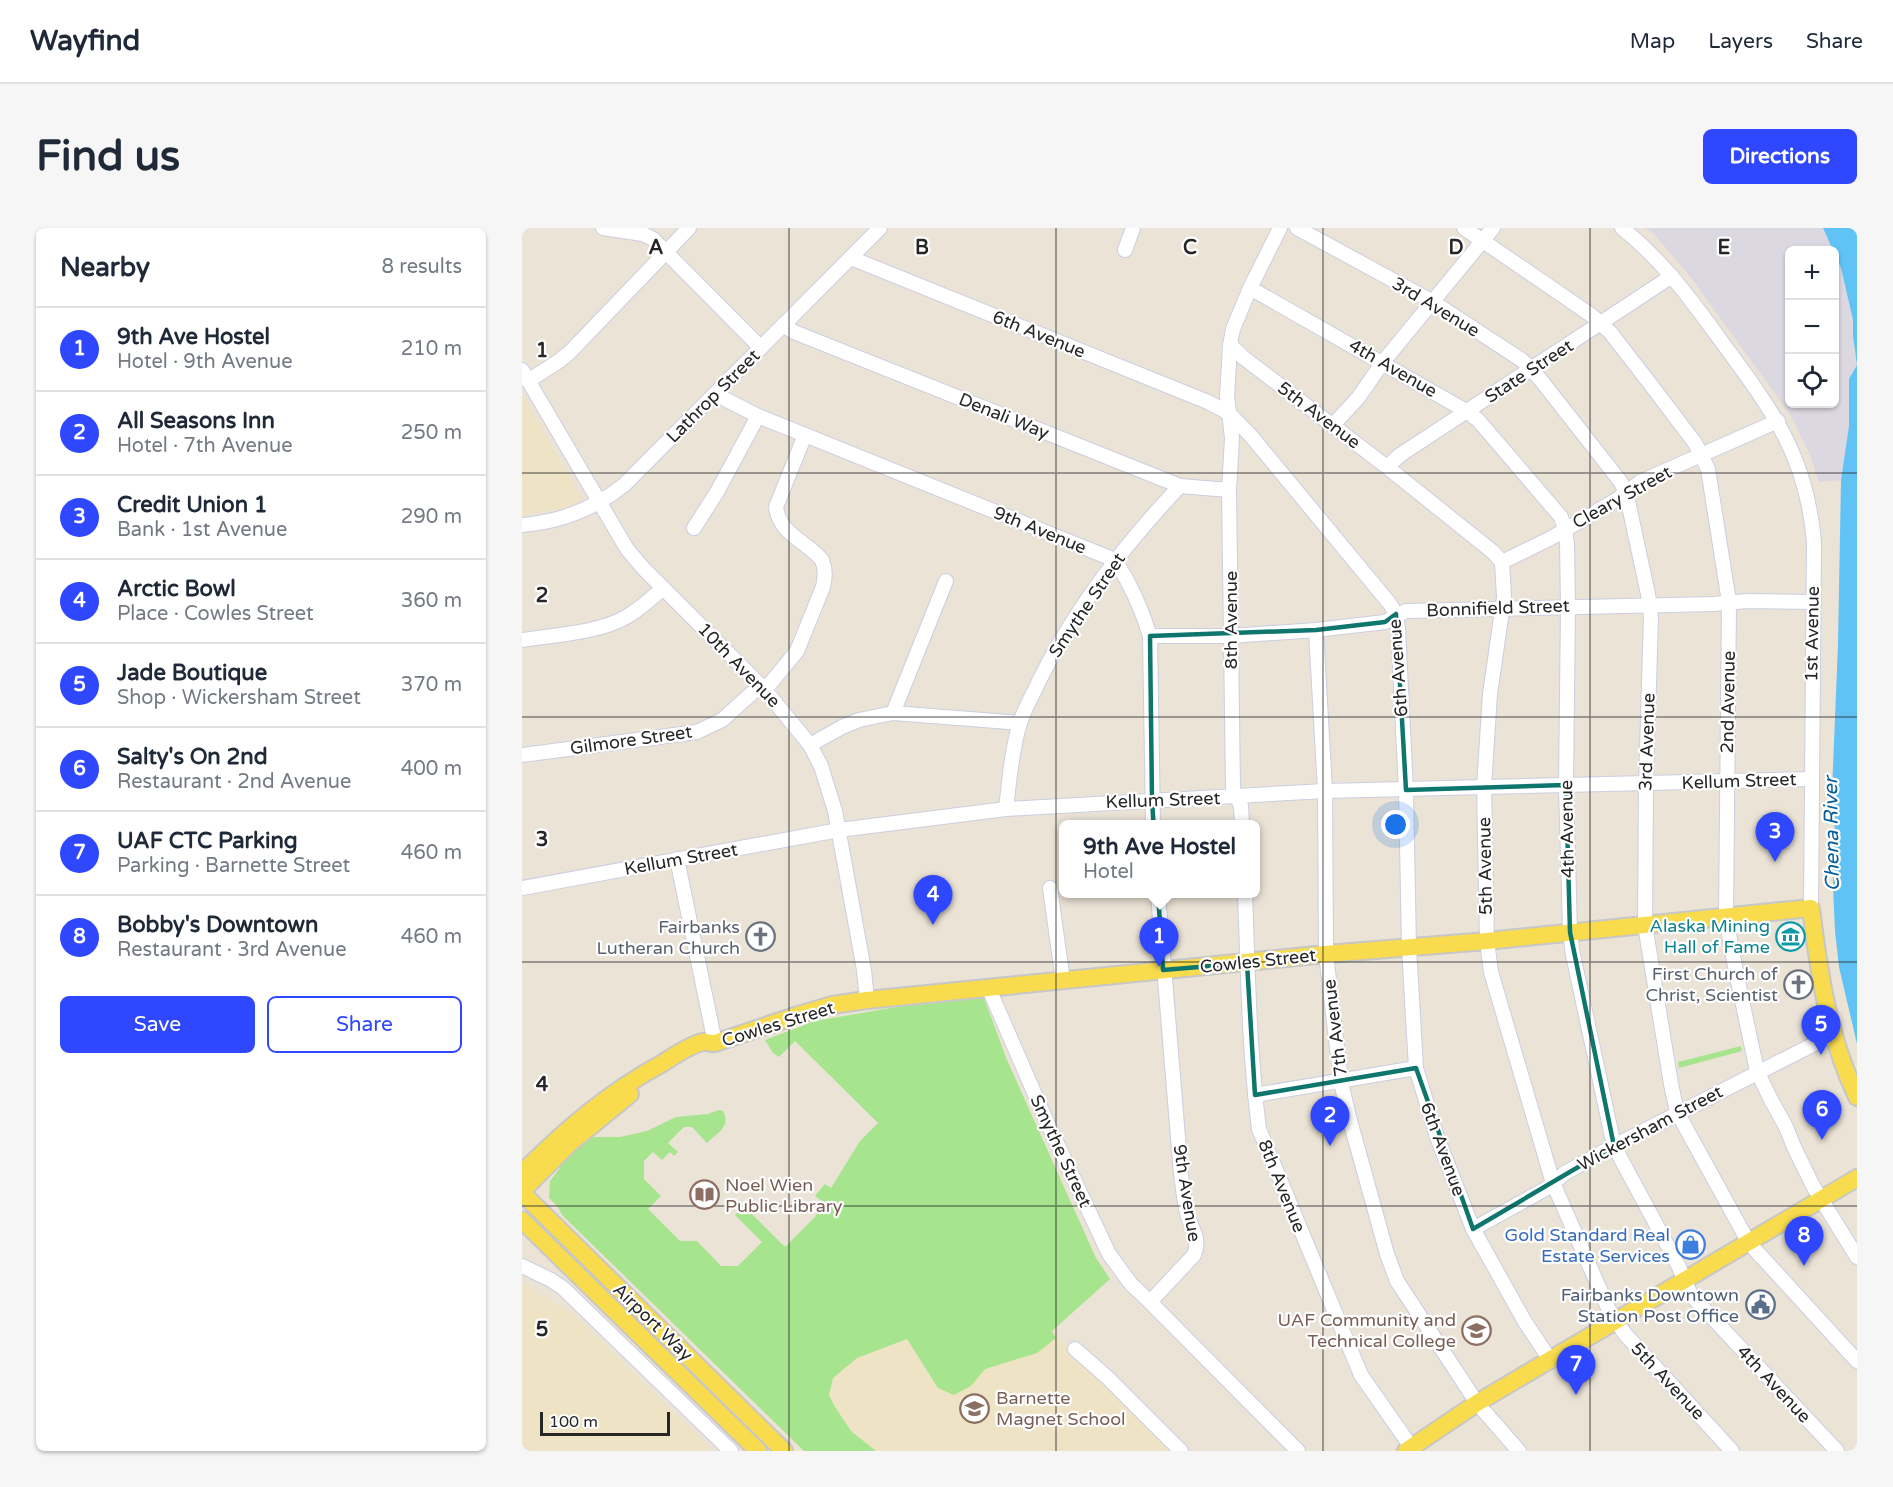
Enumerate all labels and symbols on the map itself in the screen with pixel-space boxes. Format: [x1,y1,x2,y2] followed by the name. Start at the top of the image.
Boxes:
[649,236,664,260] text: A
[915,236,929,260] text: B
[1183,236,1197,260] text: C
[1448,236,1464,260] text: D
[1718,236,1731,260] text: E
[1388,272,1484,342] street label: 3rd Avenue
[989,305,1089,363] street label: 6th Avenue
[1345,334,1441,402] street label: 4th Avenue
[1481,334,1577,408] street label: State Street
[536,339,548,363] text: 1
[662,345,764,447] street label: Lathrop Street
[1273,377,1365,453] street label: 5th Avenue
[956,388,1053,444] street label: Denali Way
[1569,461,1676,533] street label: Cleary Street
[990,501,1090,559] street label: 9th Avenue
[1044,548,1130,662] street label: Smythe Street
[1220,571,1242,669] street label: 8th Avenue
[536,584,548,608] text: 2
[1800,586,1824,682] street label: 1st Avenue
[1426,595,1570,621] street label: Bonnifield Street
[693,618,785,712] street label: 10th Avenue
[1384,618,1412,718] street label: 6th Avenue
[1716,650,1740,754] street label: 2nd Avenue
[1634,692,1660,792] street label: 3rd Avenue
[569,721,694,759] street label: Gilmore Street
[1681,768,1797,794] street label: Kellum Street
[1819,774,1845,892] water label: Chena River
[1555,780,1579,878] street label: 4th Avenue
[1105,787,1221,813] street label: Kellum Street
[1381,810,1410,839] your location
[1756,812,1794,862] pin: 3
[1473,817,1497,915] street label: 5th Avenue
[536,828,548,852] text: 3
[623,838,740,880] street label: Kellum Street
[914,876,952,925] pin: 4
[1650,915,1770,958] place label: Alaska Mining Hall of Fame
[596,916,740,959] place label: Fairbanks Lutheran Church
[1140,918,1178,967] pin: 1
[1775,920,1807,952] museum icon: Alaska Mining Hall of Fame
[745,921,777,953] church icon: Fairbanks Lutheran Church
[1199,944,1317,978] street label: Cowles Street
[1645,963,1778,1006] place label: First Church of Christ, Scientist
[1783,968,1815,1000] church icon: First Church of Christ, Scientist
[1318,978,1352,1078] street label: 7th Avenue
[719,996,837,1052] street label: Cowles Street
[1802,1006,1840,1055] pin: 5
[536,1073,549,1097] text: 4
[1574,1080,1726,1176] street label: Wickersham Street
[1802,1090,1842,1140] pin: 6
[1025,1091,1097,1211] street label: Smythe Street
[1310,1096,1350,1146] pin: 2
[1416,1099,1470,1199] street label: 6th Avenue
[1253,1136,1311,1236] street label: 8th Avenue
[1168,1143,1206,1243] street label: 9th Avenue
[725,1174,843,1217] place label: Noel Wien Public Library
[688,1179,720,1211] library icon: Noel Wien Public Library
[1784,1216,1824,1266] pin: 8
[1505,1224,1670,1267] place label: Gold Standard Real Estate Services
[1675,1229,1707,1261] shop icon: Gold Standard Real Estate Services
[608,1278,698,1366] street label: Airport Way
[1561,1284,1739,1327] place label: Fairbanks Downtown Station Post Office
[1744,1289,1776,1321] public building icon: Fairbanks Downtown Station Post Office
[1278,1309,1456,1352] place label: UAF Community and Technical College
[1461,1314,1493,1346] school or university icon: UAF Community and Technical College
[536,1318,548,1342] text: 5
[1626,1338,1710,1424] street label: 5th Avenue
[1732,1341,1816,1427] street label: 4th Avenue
[1556,1346,1596,1395] pin: 7
[996,1387,1126,1430] place label: Barnette Magnet School
[959,1392,991,1424] school or university icon: Barnette Magnet School
[540,1409,670,1436] scale bar

